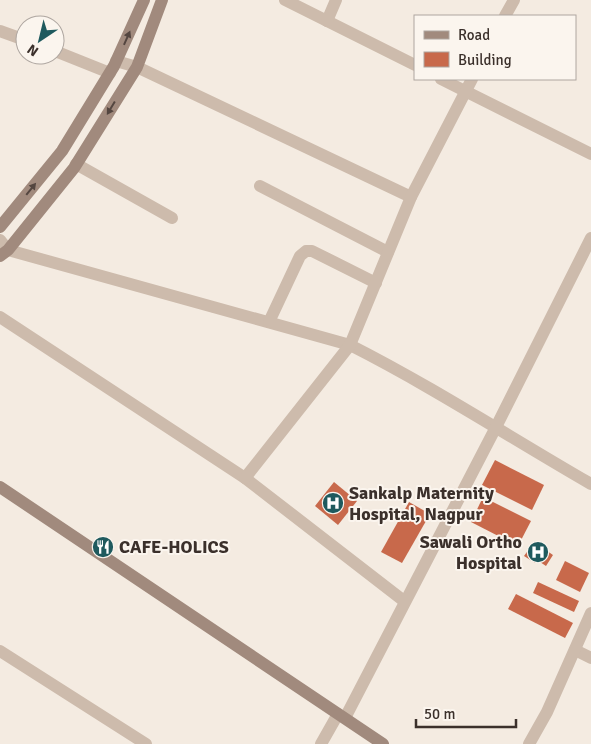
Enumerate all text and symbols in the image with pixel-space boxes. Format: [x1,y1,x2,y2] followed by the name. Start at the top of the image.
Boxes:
[15,15,65,65] north arrow
[414,15,576,80] legend
[458,26,490,44] text: Road
[123,31,131,45] one-way arrow
[24,40,42,60] text: N
[458,51,512,69] text: Building
[106,102,115,115] one-way arrow
[25,183,36,196] one-way arrow
[349,482,494,525] place label: Sankalp Maternity Hospital, Nagpur
[321,491,345,515] hospital icon: Sankalp Maternity Hospital, Nagpur
[420,531,522,574] place label: Sawali Ortho Hospital
[91,535,115,559] restaurant icon: CAFE-HOLICS
[119,536,229,558] place label: CAFE-HOLICS
[526,540,550,564] hospital icon: Sawali Ortho Hospital
[416,696,516,728] scale bar
[424,705,455,723] text: 50 m

